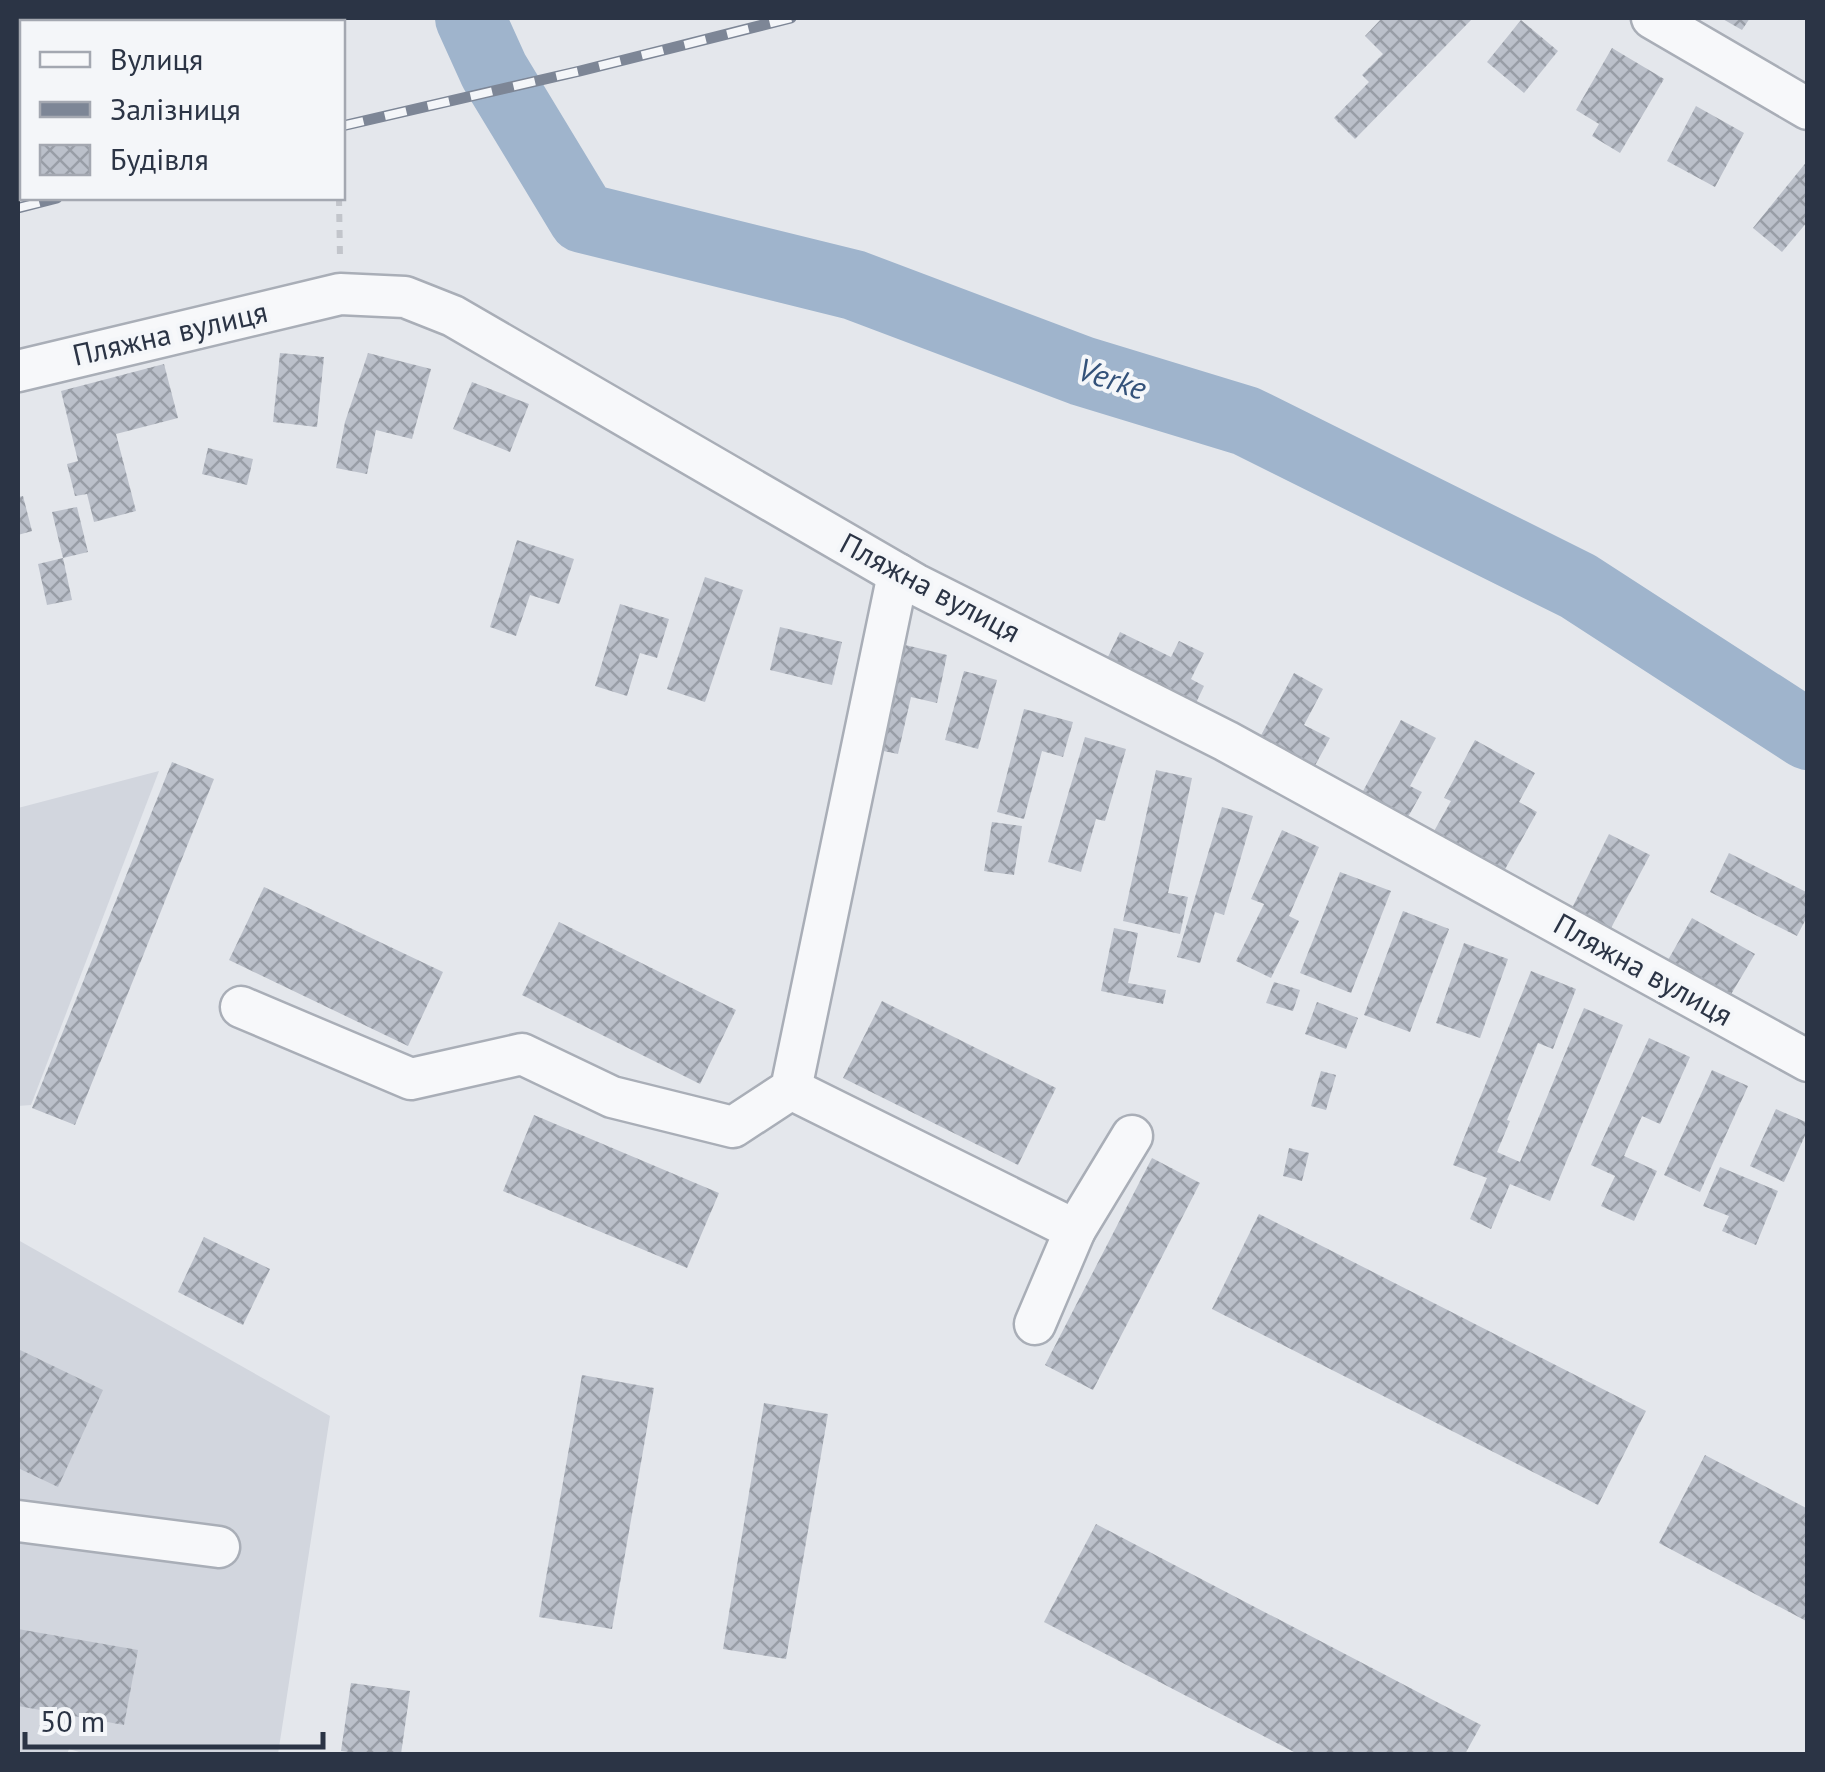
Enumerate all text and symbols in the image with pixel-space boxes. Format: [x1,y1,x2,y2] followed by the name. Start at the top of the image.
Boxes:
[20,20,345,200] legend
[110,39,203,78] text: Вулиця
[110,89,241,128] text: Залізниця
[110,139,209,178] text: Будівля
[68,291,271,374] street label: Пляжна вулиця
[1073,347,1152,409] water label: Verke
[834,523,1028,651] street label: Пляжна вулиця
[1547,903,1740,1034] street label: Пляжна вулиця
[25,1687,322,1749] scale bar
[40,1701,105,1740] text: 50 m

